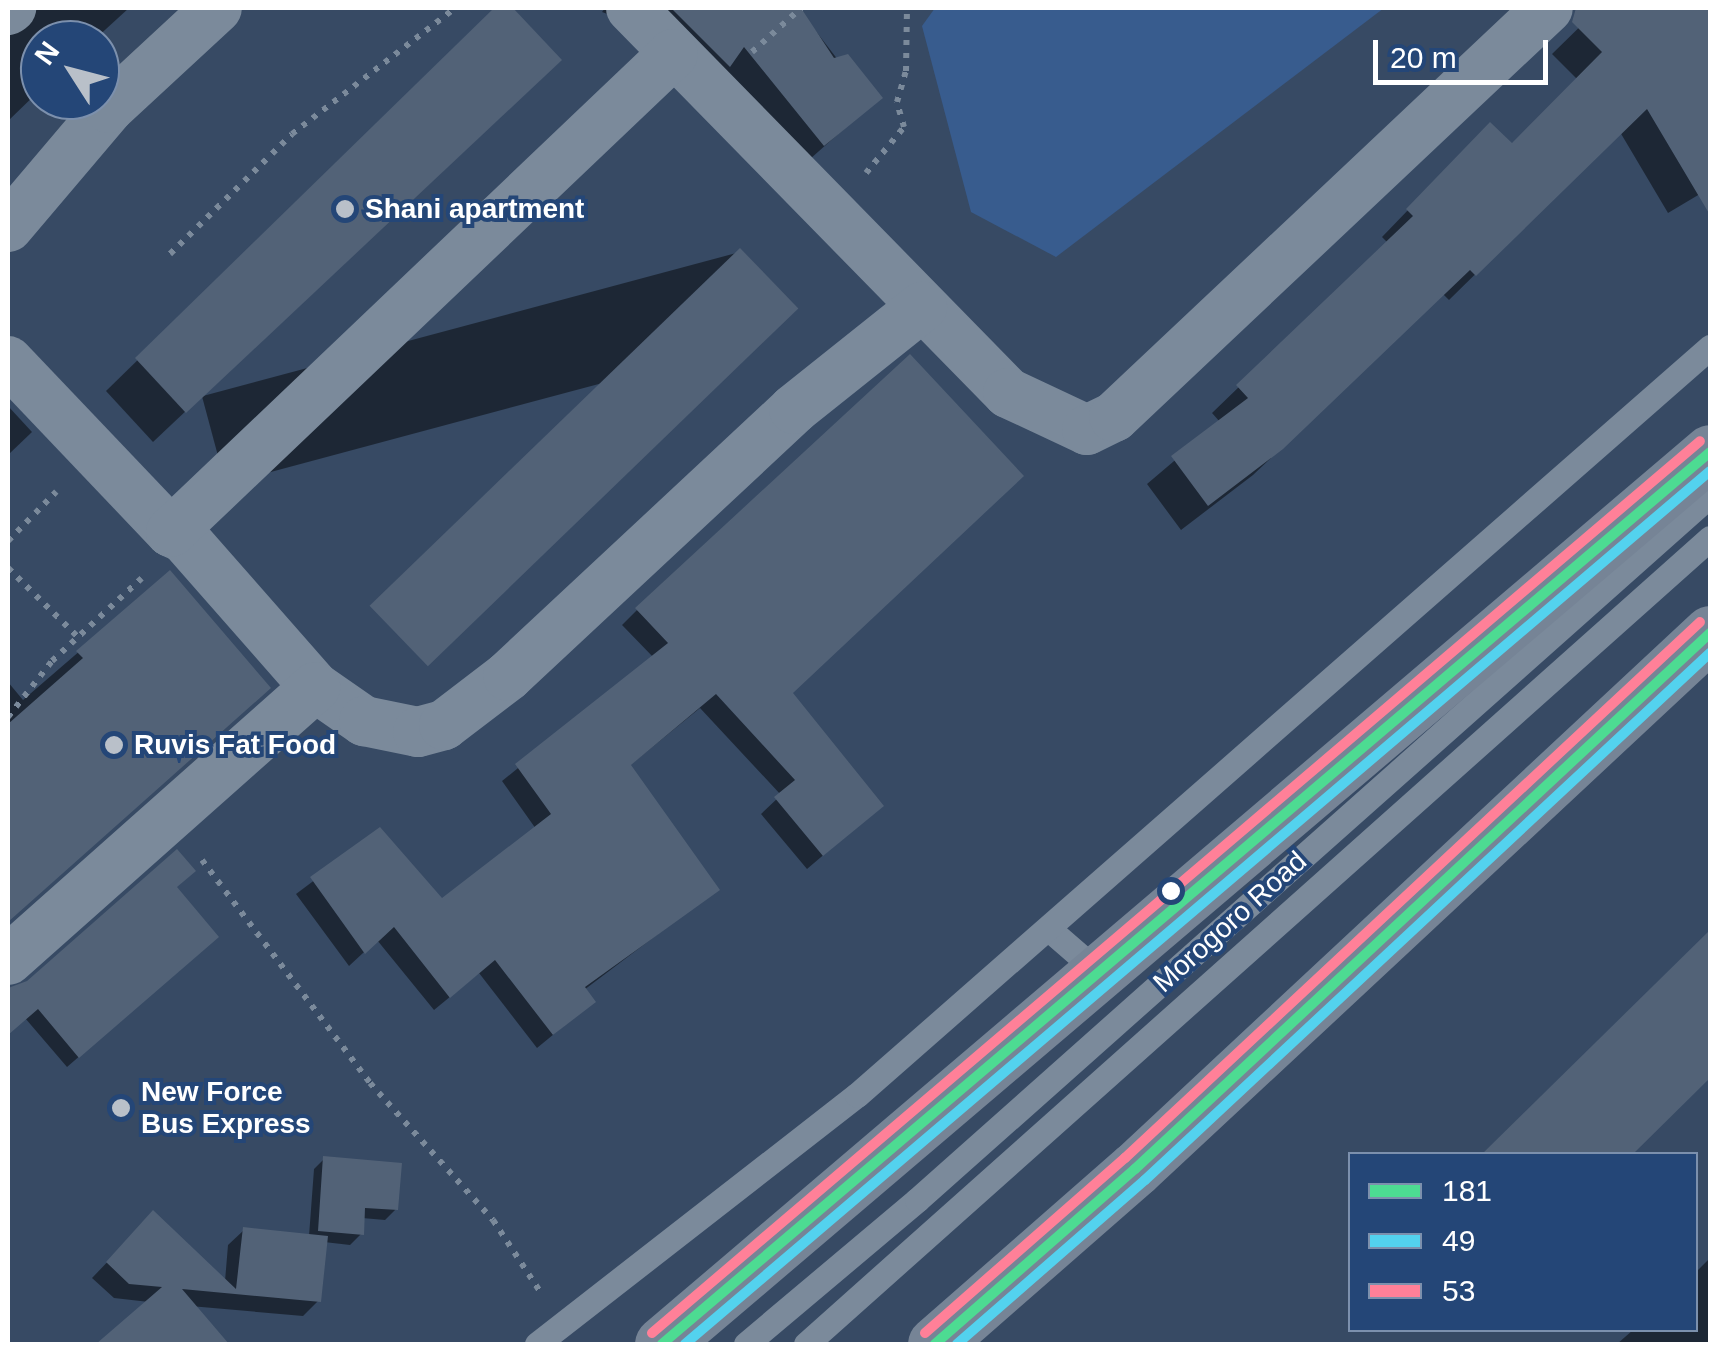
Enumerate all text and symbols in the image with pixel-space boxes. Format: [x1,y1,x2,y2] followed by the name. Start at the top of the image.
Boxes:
[20,20,120,120] north arrow
[1378,20,1553,82] scale bar
[28,36,65,71] text: N
[1390,41,1457,74] text: 20 m
[365,192,584,226] place label: Shani apartment
[334,198,356,220] marker: Shani apartment
[134,728,336,762] place label: Ruvis Fat Food
[103,734,125,756] marker: Ruvis Fat Food
[1146,844,1314,1000] street label: Morogoro Road
[1161,881,1181,901] unlabelled marker
[141,1075,311,1141] place label: New Force Bus Express
[110,1097,132,1119] marker: New Force Bus Express
[1348,1152,1698,1332] legend
[1442,1174,1492,1207] text: 181
[1442,1224,1475,1257] text: 49
[1442,1274,1475,1307] text: 53

